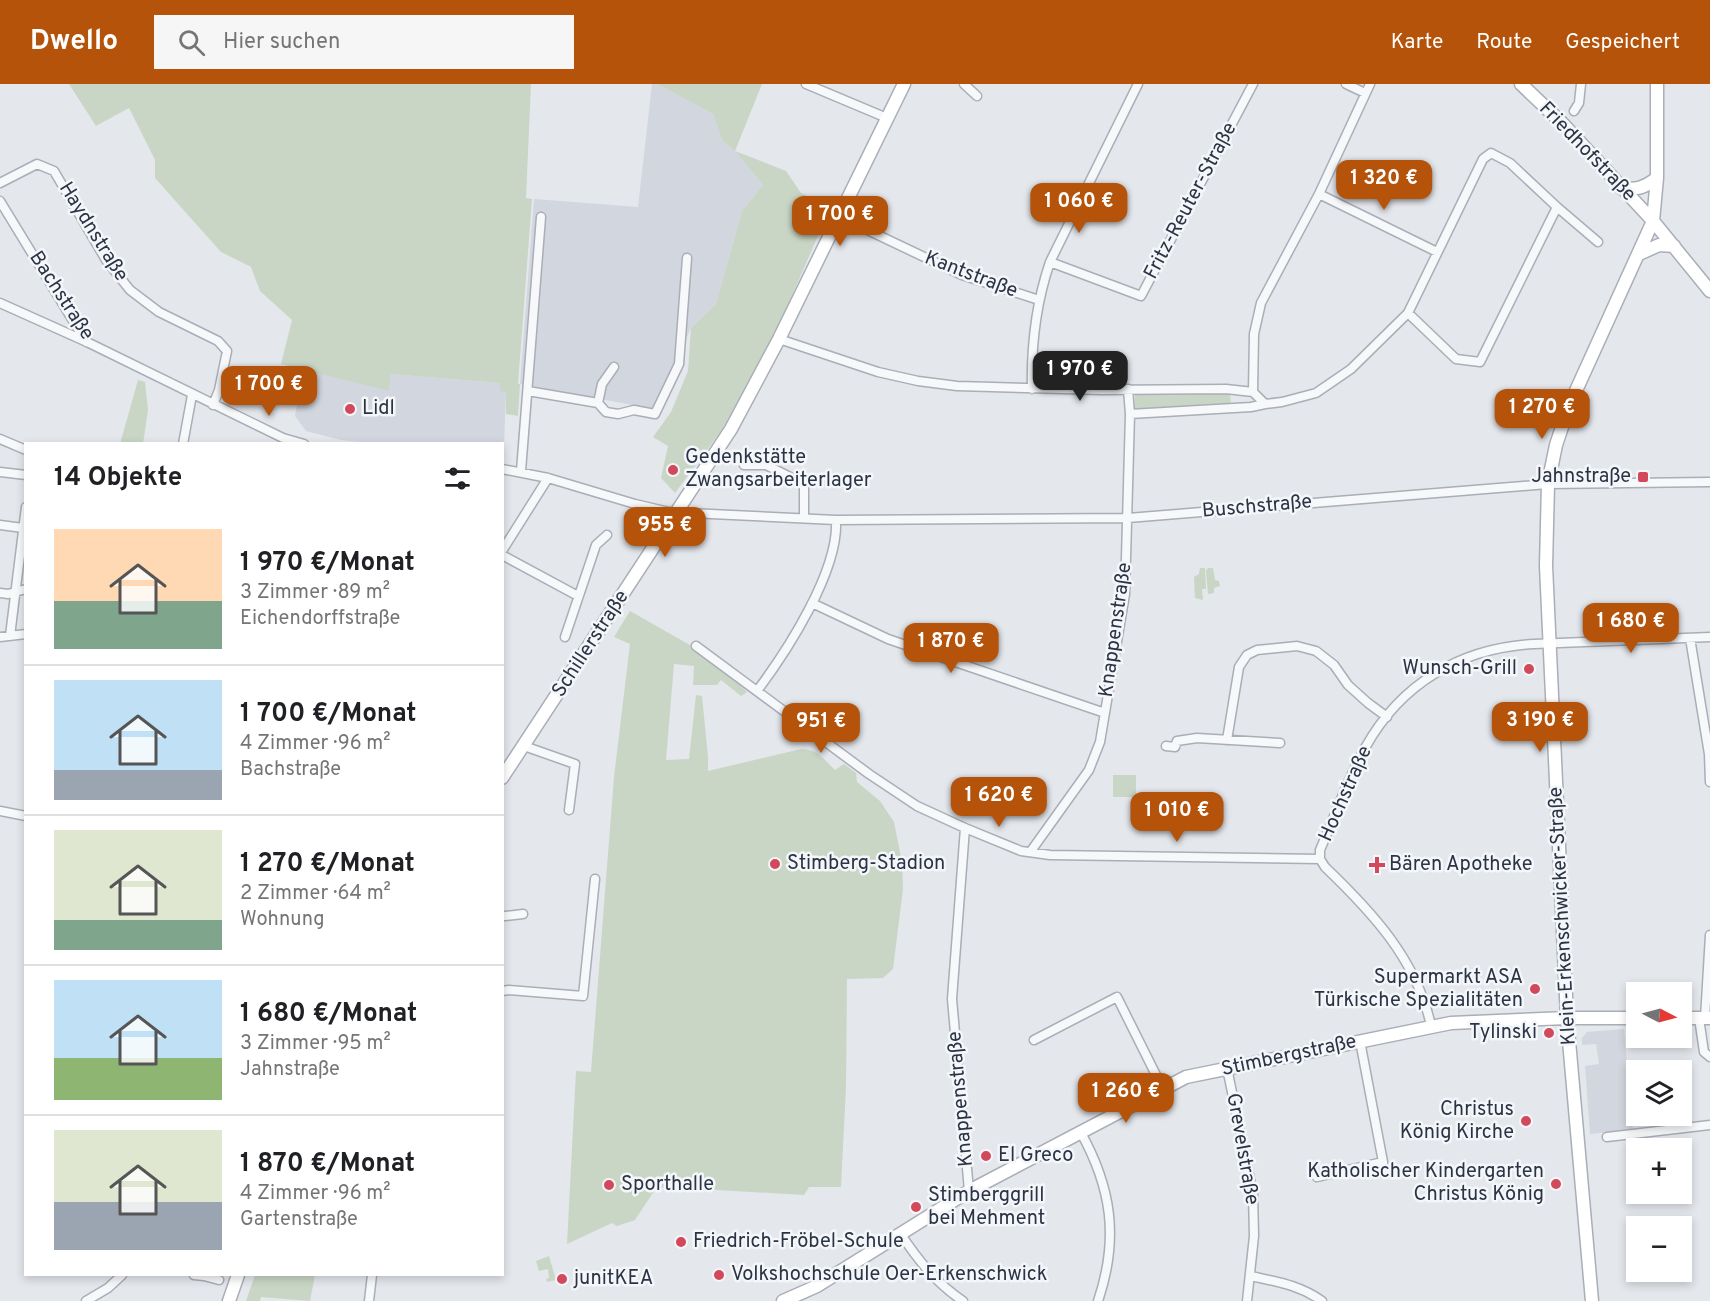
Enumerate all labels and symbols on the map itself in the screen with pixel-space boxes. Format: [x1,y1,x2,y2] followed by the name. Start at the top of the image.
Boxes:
[1533,96,1641,208] street label: Friedhofstraße
[1139,118,1243,284] street label: Fritz-Reuter-Straße
[1329,160,1439,211] pin: 1 320 €
[52,177,134,287] street label: Haydnstraße
[1024,183,1134,234] pin: 1 060 €
[785,196,895,247] pin: 1 700 €
[921,245,1021,305] street label: Kantstraße
[23,247,99,345] street label: Bachstraße
[1025,351,1135,402] pin: 1 970 €
[214,366,324,417] pin: 1 700 €
[1487,389,1597,440] pin: 1 270 €
[362,396,395,422] place label: Lidl
[343,402,357,416] marker: Lidl
[685,445,872,494] place label: Gedenkstätte Zwangsarbeiterlager
[666,463,680,477] marker: Gedenkstätte Zwangsarbeiterlager
[1531,464,1631,490] place label: Jahnstraße
[1636,470,1650,484] marker: Jahnstraße
[1201,489,1313,525] street label: Buschstraße
[623,507,707,558] pin: 955 €
[1094,561,1138,699] street label: Knappenstraße
[547,585,635,703] street label: Schillerstraße
[1576,603,1686,654] pin: 1 680 €
[896,623,1006,674] pin: 1 870 €
[1402,656,1517,682] place label: Wunsch-Grill
[1522,662,1536,676] marker: Wunsch-Grill
[1485,702,1595,753] pin: 3 190 €
[779,703,863,754] pin: 951 €
[1313,742,1379,846] street label: Hochstraße
[944,777,1054,828] pin: 1 620 €
[1543,786,1583,1046] street label: Klein-Erkenschwicker-Straße
[1122,792,1232,843] pin: 1 010 €
[787,851,945,877] place label: Stimberg-Stadion
[1389,852,1532,878] place label: Bären Apotheke
[768,857,782,871] marker: Stimberg-Stadion
[1370,858,1384,872] marker: Bären Apotheke
[1314,965,1523,1014] place label: Supermarkt ASA Türkische Spezialitäten
[1528,982,1542,996] marker: Supermarkt ASA Türkische Spezialitäten
[1626,982,1692,1048] north arrow
[1469,1020,1537,1046] place label: Tylinski
[1542,1026,1556,1040] marker: Tylinski
[1219,1029,1359,1083] street label: Stimbergstraße
[942,1030,980,1168] street label: Knappenstraße
[1071,1073,1181,1124] pin: 1 260 €
[1219,1091,1265,1207] street label: Grevelstraße
[1400,1097,1514,1146] place label: Christus König Kirche
[1519,1114,1533,1128] marker: Christus König Kirche
[998,1143,1073,1169] place label: El Greco
[979,1149,993,1163] marker: El Greco
[1307,1159,1544,1208] place label: Katholischer Kindergarten Christus König
[621,1172,714,1198] place label: Sporthalle
[1549,1177,1563,1191] marker: Katholischer Kindergarten Christus König
[602,1178,616,1192] marker: Sporthalle
[928,1183,1045,1232] place label: Stimberggrill bei Mehment
[909,1200,923,1214] marker: Stimberggrill bei Mehment
[693,1229,904,1255] place label: Friedrich-Fröbel-Schule
[674,1235,688,1249] marker: Friedrich-Fröbel-Schule
[731,1262,1047,1288] place label: Volkshochschule Oer-Erkenschwick
[573,1266,653,1292] place label: junitKEA
[712,1268,726,1282] marker: Volkshochschule Oer-Erkenschwick
[555,1272,569,1286] marker: junitKEA

